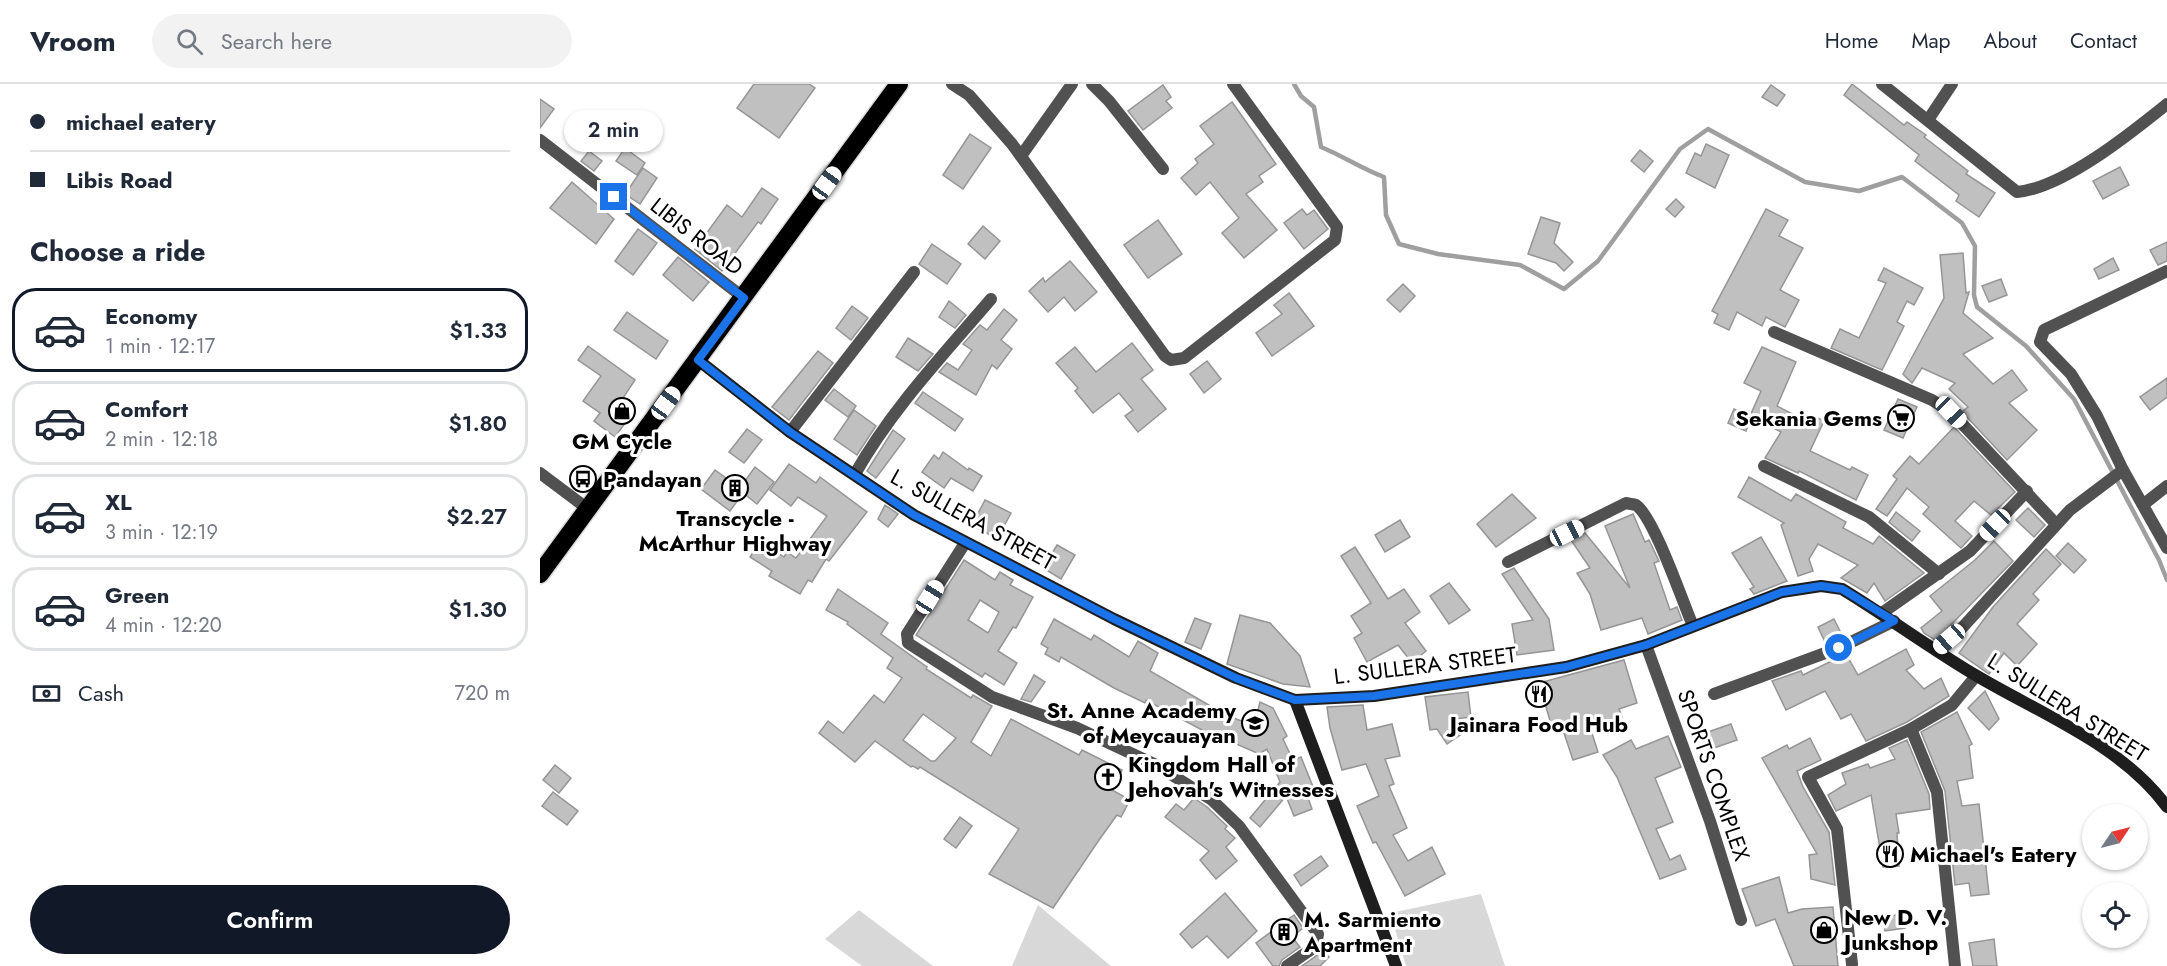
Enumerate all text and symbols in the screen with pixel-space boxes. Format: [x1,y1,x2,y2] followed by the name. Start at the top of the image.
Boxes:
[152,14,572,68] search box
[30,21,116,62] text: Vroom
[173,25,206,58] icon: search
[221,25,332,57] text: Search here
[1825,26,1878,56] text: Home
[1911,26,1951,56] text: Map
[1984,26,2037,56] text: About
[2070,26,2137,56] text: Contact
[66,106,216,138] text: michael eatery
[565,110,664,152] callout: 2 min
[588,116,639,145] text: 2 min
[809,163,845,203] car
[66,164,173,196] text: Libis Road
[600,183,627,210] route end
[644,189,750,283] street label: LIBIS ROAD
[30,232,205,271] text: Choose a ride
[105,300,197,332] text: Economy
[33,303,87,357] icon: car
[450,314,507,346] text: $1.33
[105,332,215,361] text: 1 min · 12:17
[648,383,684,423] car
[105,393,188,425] text: Comfort
[1932,393,1970,431] car
[33,396,87,450] icon: car
[607,396,637,426] shop icon: GM Cycle
[1735,402,1882,434] place label: Sekania Gems
[1886,403,1916,433] supermarket icon: Sekania Gems
[448,407,507,439] text: $1.80
[105,425,218,454] text: 2 min · 12:18
[572,425,672,457] place label: GM Cycle
[885,460,1062,578] street label: L. SULLERA STREET
[603,463,702,495] place label: Pandayan
[568,464,598,494] bus stop icon: Pandayan
[720,473,750,503] building icon: Transcycle - McArthur Highway
[105,486,132,518] text: XL
[33,489,87,543] icon: car
[446,500,507,532] text: $2.27
[639,502,832,559] place label: Transcycle - McArthur Highway
[1976,506,2014,544] car
[1547,517,1587,549] car
[105,518,218,547] text: 3 min · 12:19
[913,577,947,617] car
[105,579,169,611] text: Green
[33,582,87,636] icon: car
[449,593,507,625] text: $1.30
[105,611,222,640] text: 4 min · 12:20
[1930,620,1968,658] car
[1825,634,1852,661] route start
[1332,638,1519,692] street label: L. SULLERA STREET
[1982,645,2155,770] street label: L. SULLERA STREET
[30,677,63,710] icon: cash
[78,677,124,709] text: Cash
[455,679,510,708] text: 720 m
[1524,679,1554,709] restaurant icon: Jainara Food Hub
[1670,685,1758,865] street label: SPORTS COMPLEX
[1046,694,1237,751] place label: St. Anne Academy of Meycauayan
[1240,708,1270,738] school or university icon: St. Anne Academy of Meycauayan
[1446,708,1628,740] place label: Jainara Food Hub
[1124,748,1334,805] place label: Kingdom Hall of Jehovah's Witnesses
[1093,762,1123,792] church icon: Kingdom Hall of Jehovah's Witnesses
[2082,804,2148,870] north arrow
[2082,804,2148,948] map controls
[1910,838,2077,870] place label: Michael's Eatery
[1875,839,1905,869] restaurant icon: Michael's Eatery
[2082,882,2148,948] button: locate
[30,885,510,954] button: Confirm
[1840,901,1947,958] place label: New D. V. Junkshop
[1303,903,1441,960] place label: M. Sarmiento Apartment
[1809,915,1839,945] shop icon: New D. V. Junkshop
[1269,917,1299,947] building icon: M. Sarmiento Apartment

